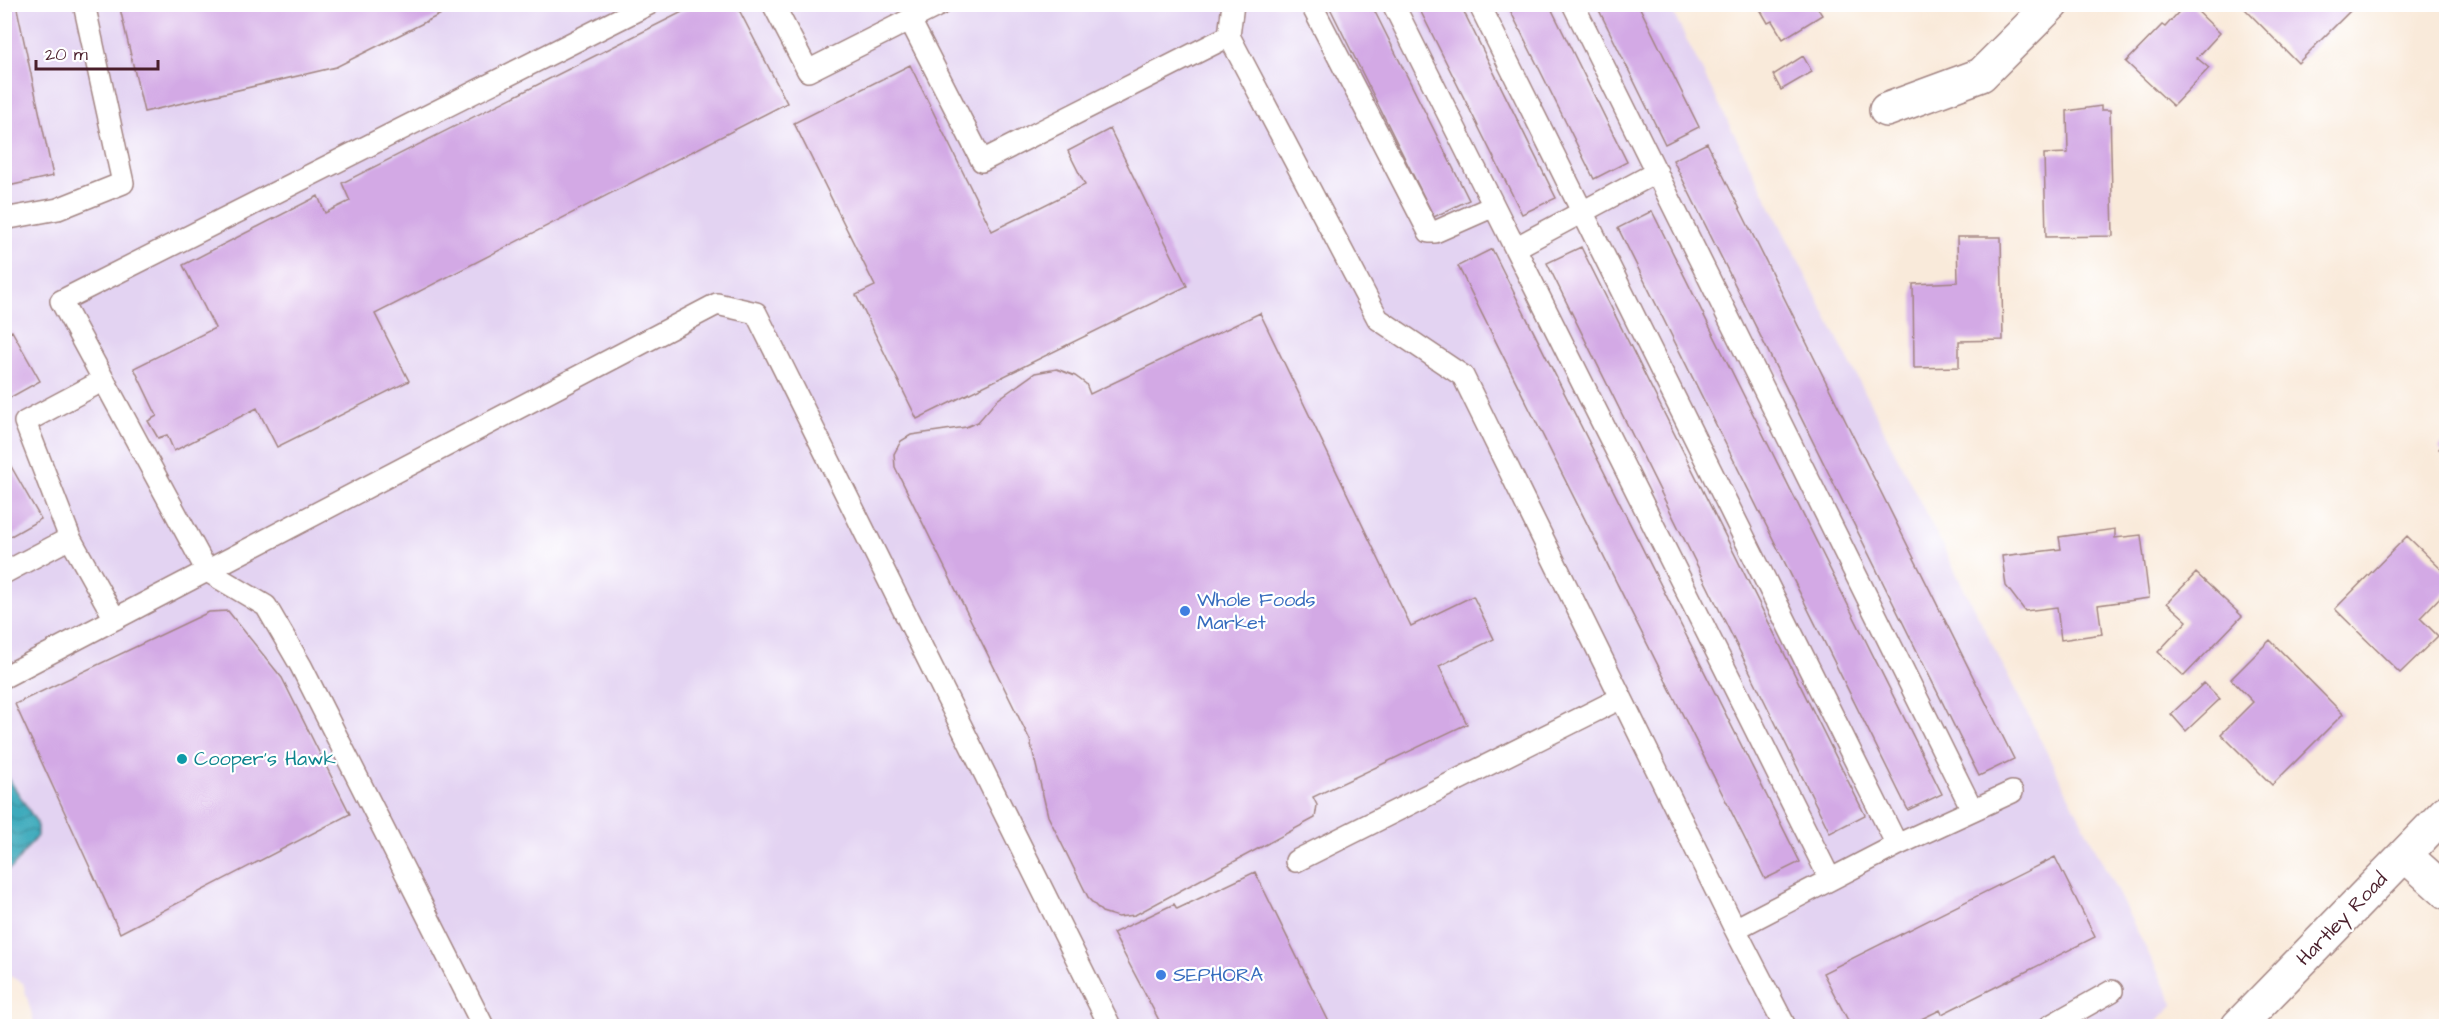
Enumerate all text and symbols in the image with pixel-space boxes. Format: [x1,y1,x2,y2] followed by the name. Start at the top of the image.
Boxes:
[36,33,158,71] scale bar
[45,42,88,67] text: 20 m
[1197,586,1316,637] place label: Whole Foods Market
[1178,604,1192,618] marker: Whole Foods Market
[194,745,336,773] place label: Cooper's Hawk
[175,752,189,766] marker: Cooper's Hawk
[2290,866,2395,973] street label: Hartley Road
[1173,961,1263,989] place label: SEPHORA
[1154,968,1168,982] marker: SEPHORA

